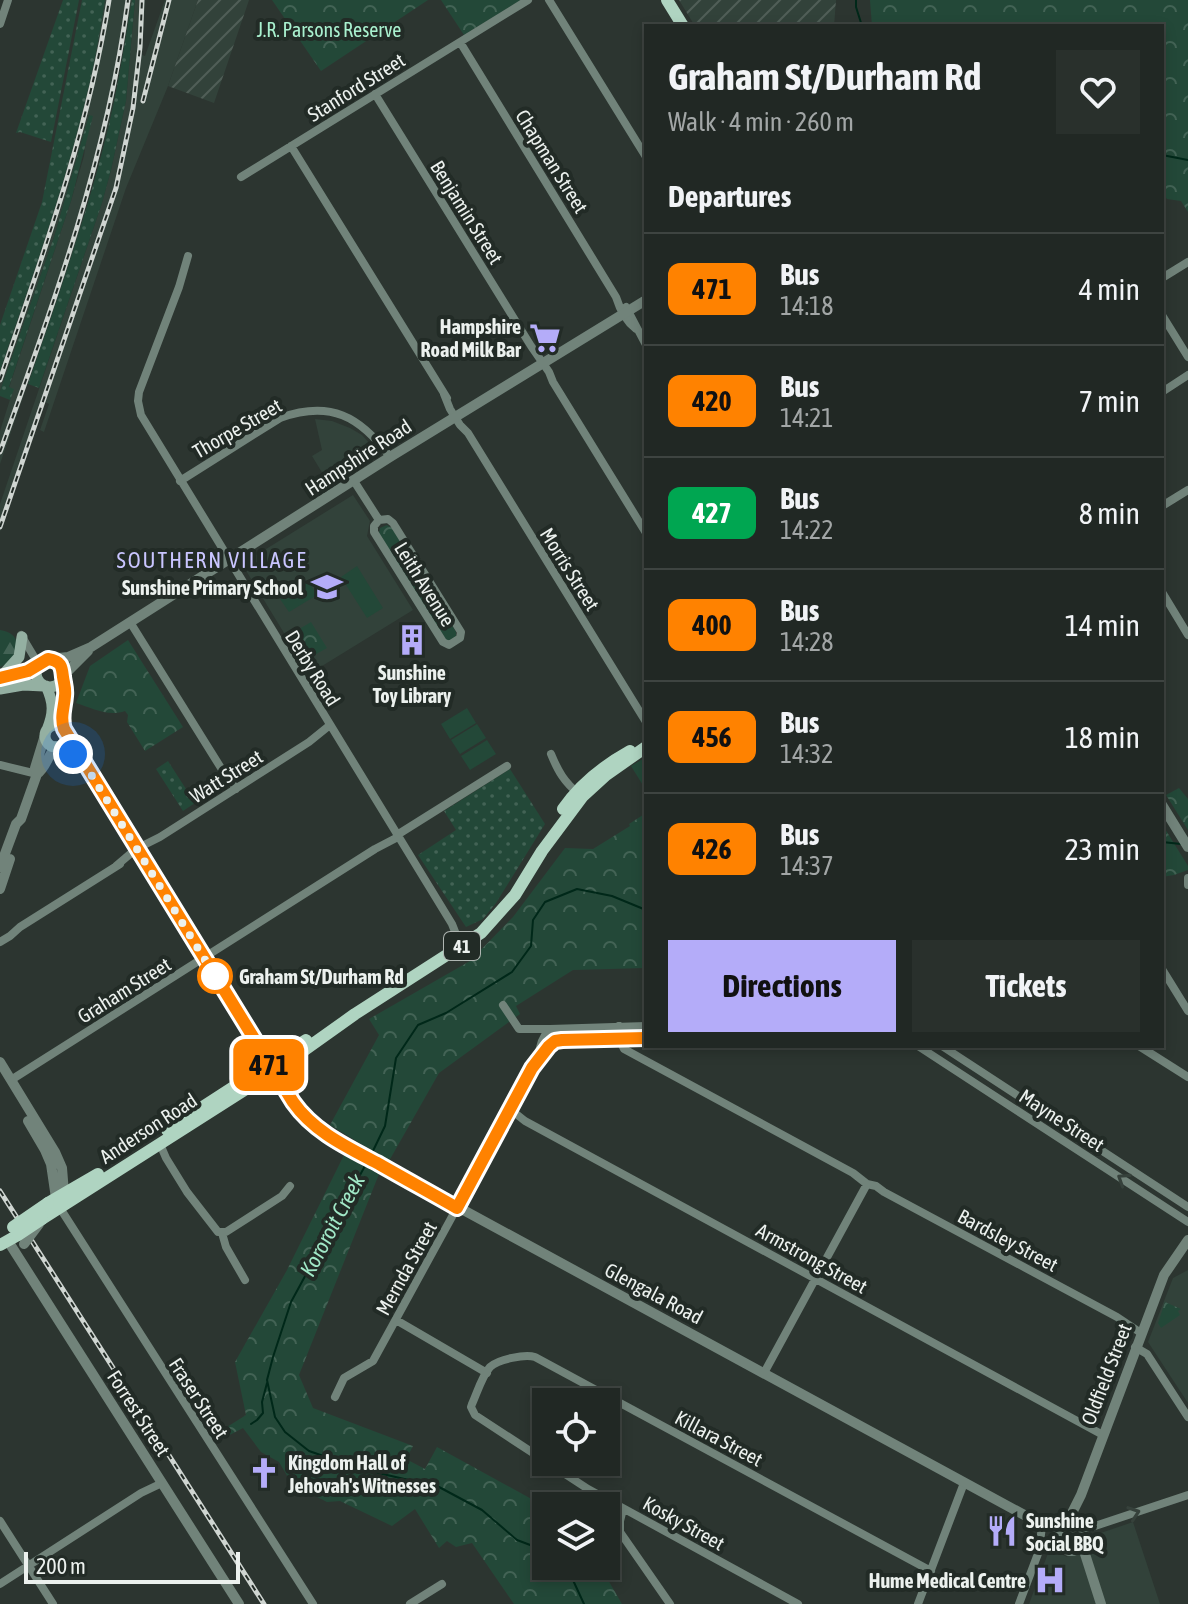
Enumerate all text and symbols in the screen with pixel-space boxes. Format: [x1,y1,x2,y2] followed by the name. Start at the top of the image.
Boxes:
[257,18,401,41] park label: J.R. Parsons Reserve
[303,48,409,126] street label: Stanford Street
[1056,50,1140,134] button: heart
[668,55,981,98] text: Graham St/Durham Rd
[511,105,593,217] street label: Chapman Street
[668,107,854,137] text: Walk · 4 min · 260 m
[426,156,508,268] street label: Benjamin Street
[668,179,791,213] text: Departures
[780,257,819,291] text: Bus
[1079,272,1140,306] text: 4 min
[692,273,732,305] text: 471
[780,291,834,321] text: 14:18
[421,315,522,361] place label: Hampshire Road Milk Bar
[528,321,562,355] supermarket icon: Hampshire Road Milk Bar
[780,369,819,403] text: Bus
[1079,384,1140,418] text: 7 min
[692,385,732,417] text: 420
[189,393,286,463] street label: Thorpe Street
[780,403,834,433] text: 14:21
[301,414,415,500] street label: Hampshire Road
[780,481,819,515] text: Bus
[1079,496,1140,530] text: 8 min
[692,497,732,529] text: 427
[780,515,834,545] text: 14:22
[536,524,604,615] street label: Morris Street
[390,538,460,630] street label: Leith Avenue
[116,547,308,573] district label: SOUTHERN VILLAGE
[310,570,344,604] school or university icon: Sunshine Primary School
[122,576,304,599] place label: Sunshine Primary School
[780,593,819,627] text: Bus
[1065,608,1140,642] text: 14 min
[692,609,732,641] text: 400
[395,623,429,657] building icon: Sunshine Toy Library
[281,626,345,710] street label: Derby Road
[780,627,834,657] text: 14:28
[373,661,452,707] place label: Sunshine Toy Library
[780,705,819,739] text: Bus
[1065,720,1140,754] text: 18 min
[692,721,732,753] text: 456
[53,734,93,774] your location
[780,739,834,769] text: 14:32
[185,745,267,807] street label: Watt Street
[780,817,819,851] text: Bus
[1065,832,1140,866] text: 23 min
[692,833,732,865] text: 426
[780,851,834,881] text: 14:37
[444,932,480,960] road number: 41
[668,940,896,1032] button: Directions
[912,940,1140,1032] button: Tickets
[73,952,175,1028] street label: Graham Street
[198,959,232,993] marker: Graham St/Durham Rd
[239,965,404,988] place label: Graham St/Durham Rd
[223,1039,315,1091] line badge: 471
[249,1049,289,1081] text: 471
[1015,1084,1109,1156] street label: Mayne Street
[95,1088,201,1168] street label: Anderson Road
[294,1169,370,1281] water label: Kororoit Creek
[1117,1173,1132,1188] one-way arrow
[954,1204,1062,1276] street label: Bardsley Street
[371,1217,441,1319] street label: Mernda Street
[753,1218,872,1298] street label: Armstrong Street
[601,1258,707,1328] street label: Glengala Road
[1076,1320,1136,1428] street label: Oldfield Street
[165,1354,234,1443] street label: Fraser Street
[103,1366,175,1460] street label: Forrest Street
[532,1388,620,1580] map controls
[532,1388,620,1476] button: locate
[671,1405,767,1471] street label: Killara Street
[287,1451,436,1497] place label: Kingdom Hall of Jehovah's Witnesses
[247,1456,281,1490] church icon: Kingdom Hall of Jehovah's Witnesses
[639,1491,729,1555] street label: Kosky Street
[532,1492,620,1580] button: layers
[1126,1507,1140,1523] one-way arrow
[1026,1509,1104,1555] place label: Sunshine Social BBQ
[985,1514,1019,1548] restaurant icon: Sunshine Social BBQ
[24,1548,240,1584] scale bar
[36,1553,86,1579] text: 200 m
[1033,1563,1067,1597] hospital icon: Hume Medical Centre
[869,1569,1026,1592] place label: Hume Medical Centre

